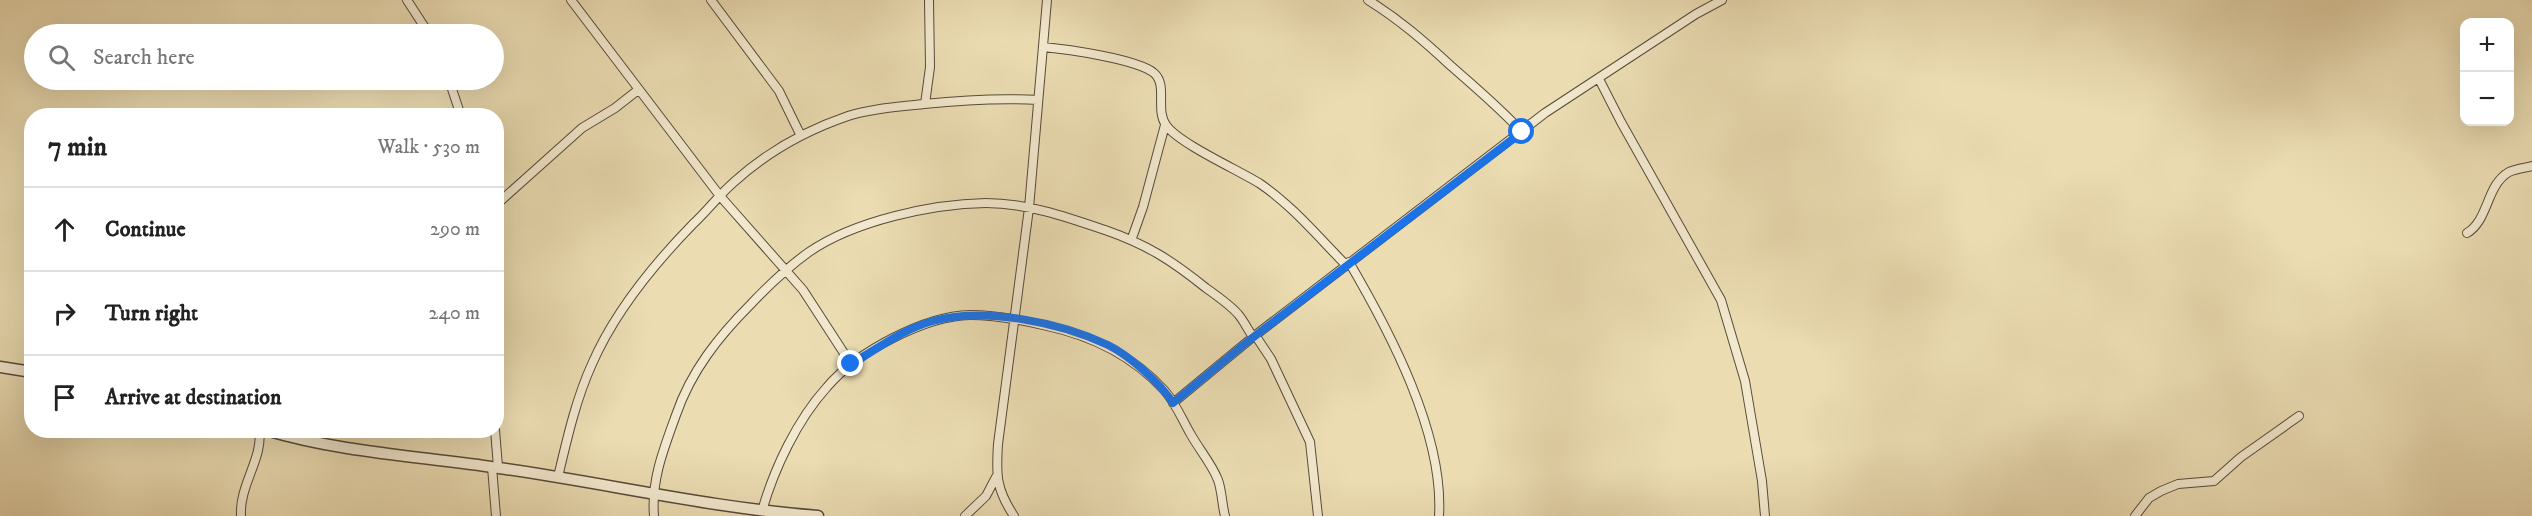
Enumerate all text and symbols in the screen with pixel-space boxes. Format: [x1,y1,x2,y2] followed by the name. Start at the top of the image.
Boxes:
[2460,18,2514,126] map controls
[2460,18,2514,72] button: +
[24,24,504,90] search box
[45,41,78,74] icon: search
[93,44,195,71] text: Search here
[2460,72,2514,126] button: −
[1508,118,1534,144] route start
[48,131,107,164] text: 7 min
[378,135,480,160] text: Walk · 530 m
[48,213,81,246] icon: ahead
[105,216,186,243] text: Continue
[430,217,480,242] text: 290 m
[48,297,81,330] icon: right
[105,300,198,327] text: Turn right
[429,301,480,326] text: 240 m
[837,350,863,376] route end
[48,381,81,414] icon: arrive
[105,384,282,411] text: Arrive at destination

